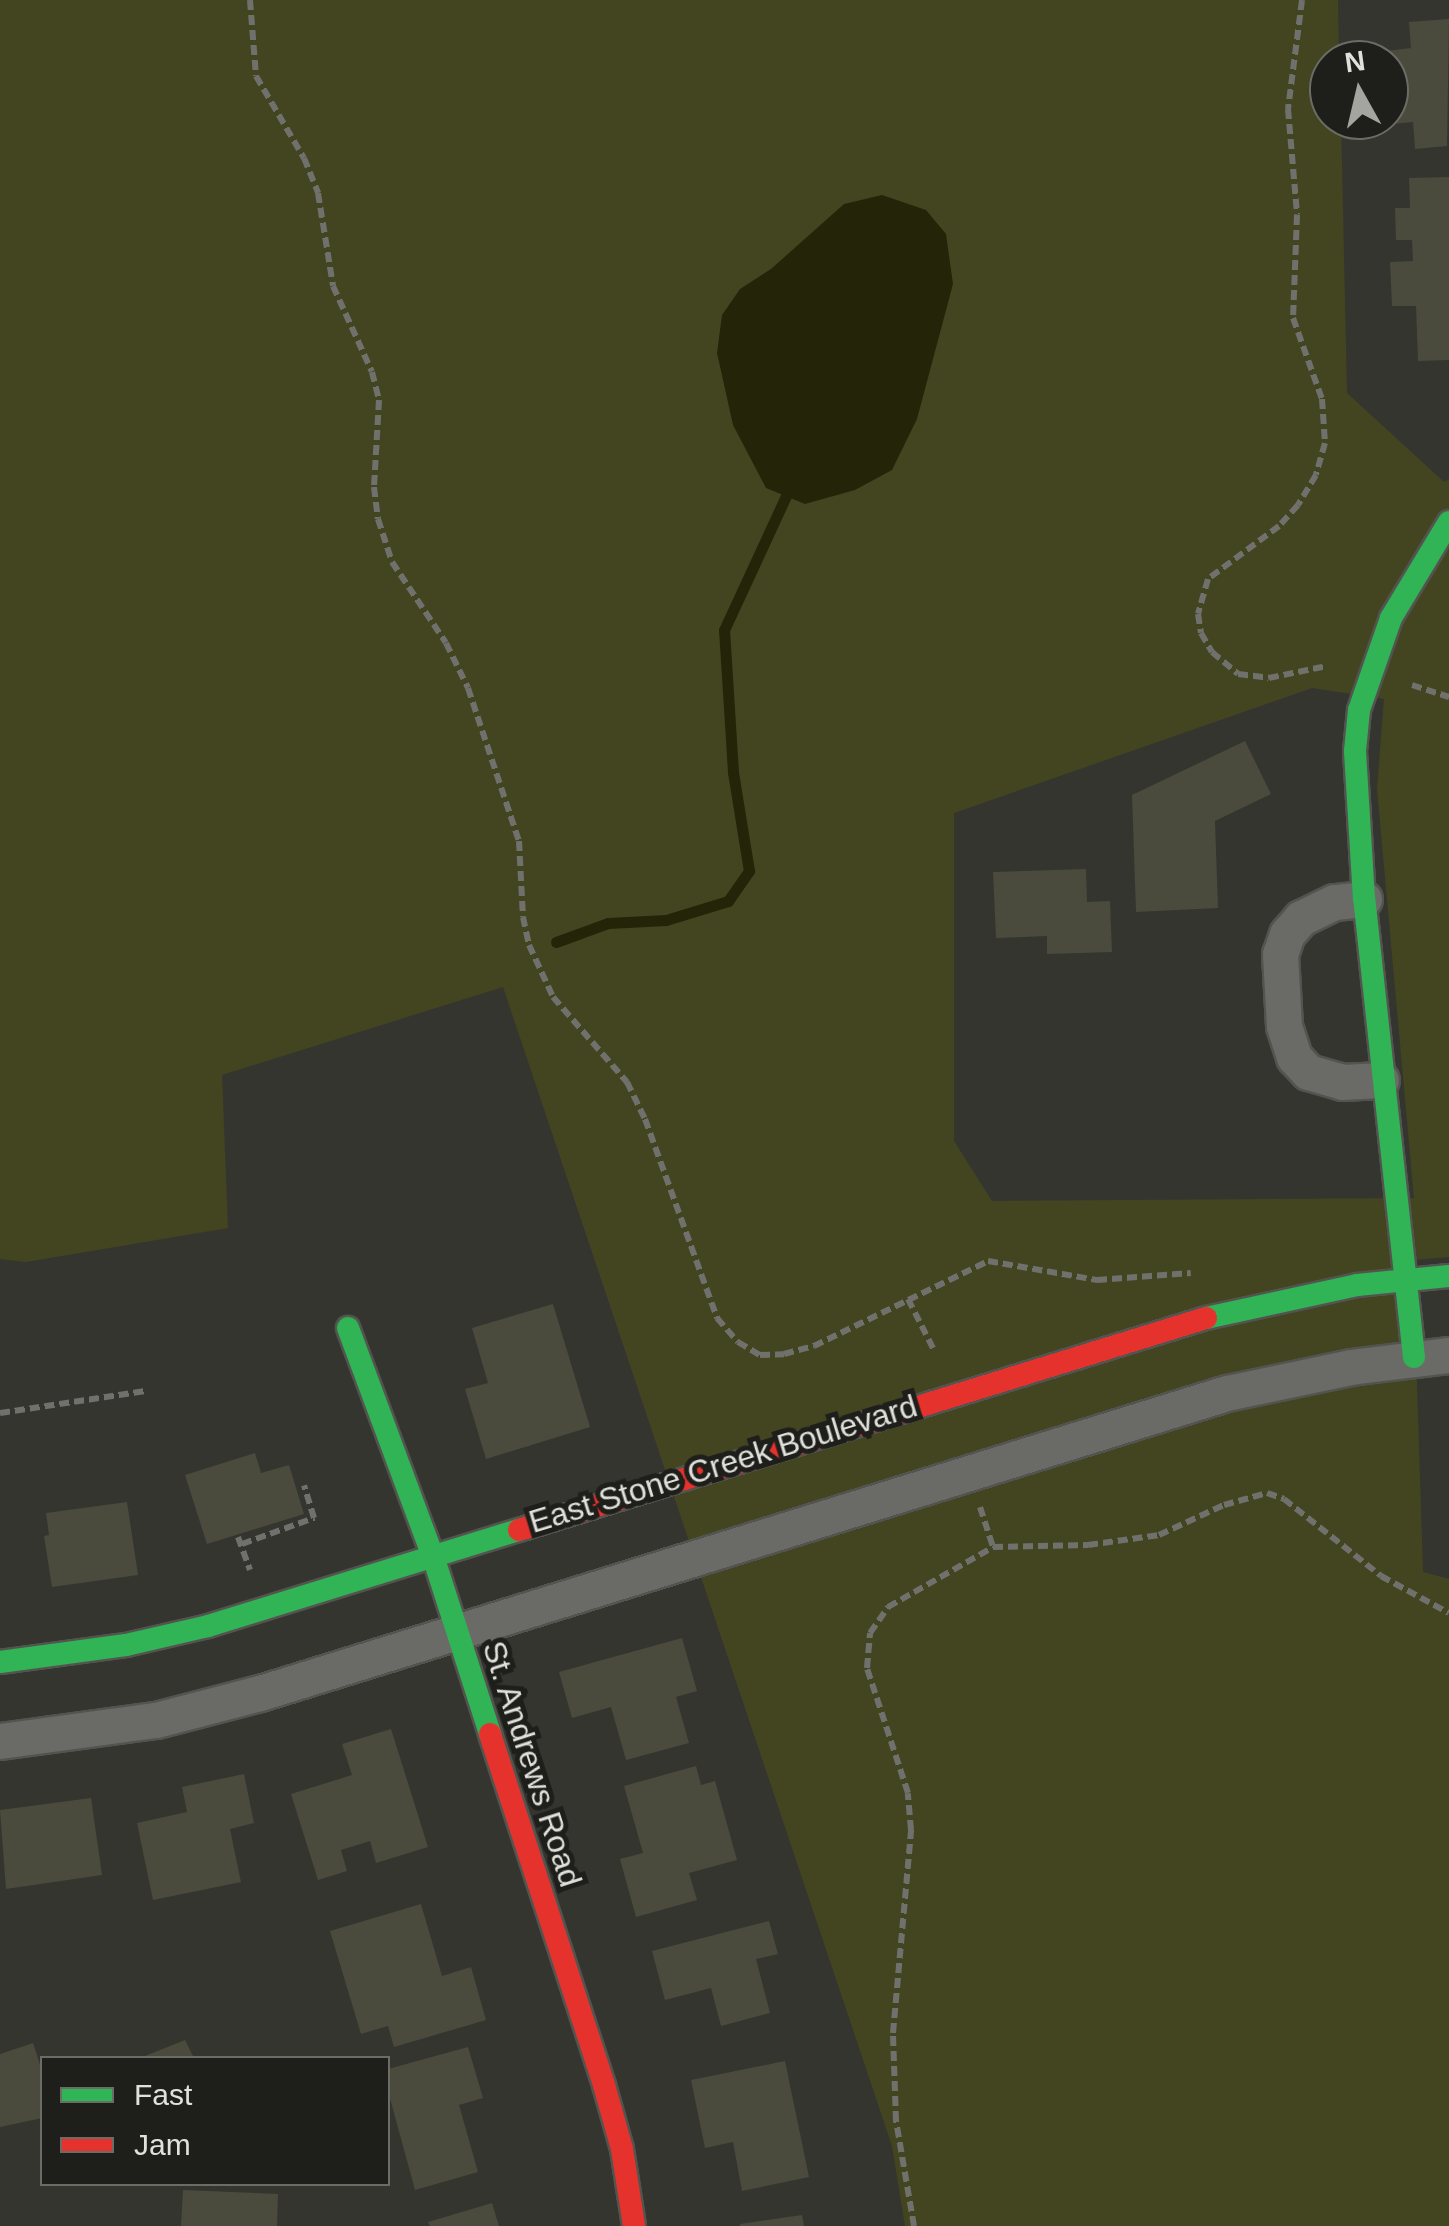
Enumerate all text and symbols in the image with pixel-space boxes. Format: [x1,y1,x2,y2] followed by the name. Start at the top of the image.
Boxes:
[1309,40,1409,140] north arrow
[1343,45,1367,79] text: N
[524,1387,922,1541] street label: East Stone Creek Boulevard
[474,1635,590,1893] street label: St. Andrews Road
[40,2056,390,2186] legend
[134,2078,192,2111] text: Fast
[134,2128,191,2161] text: Jam

